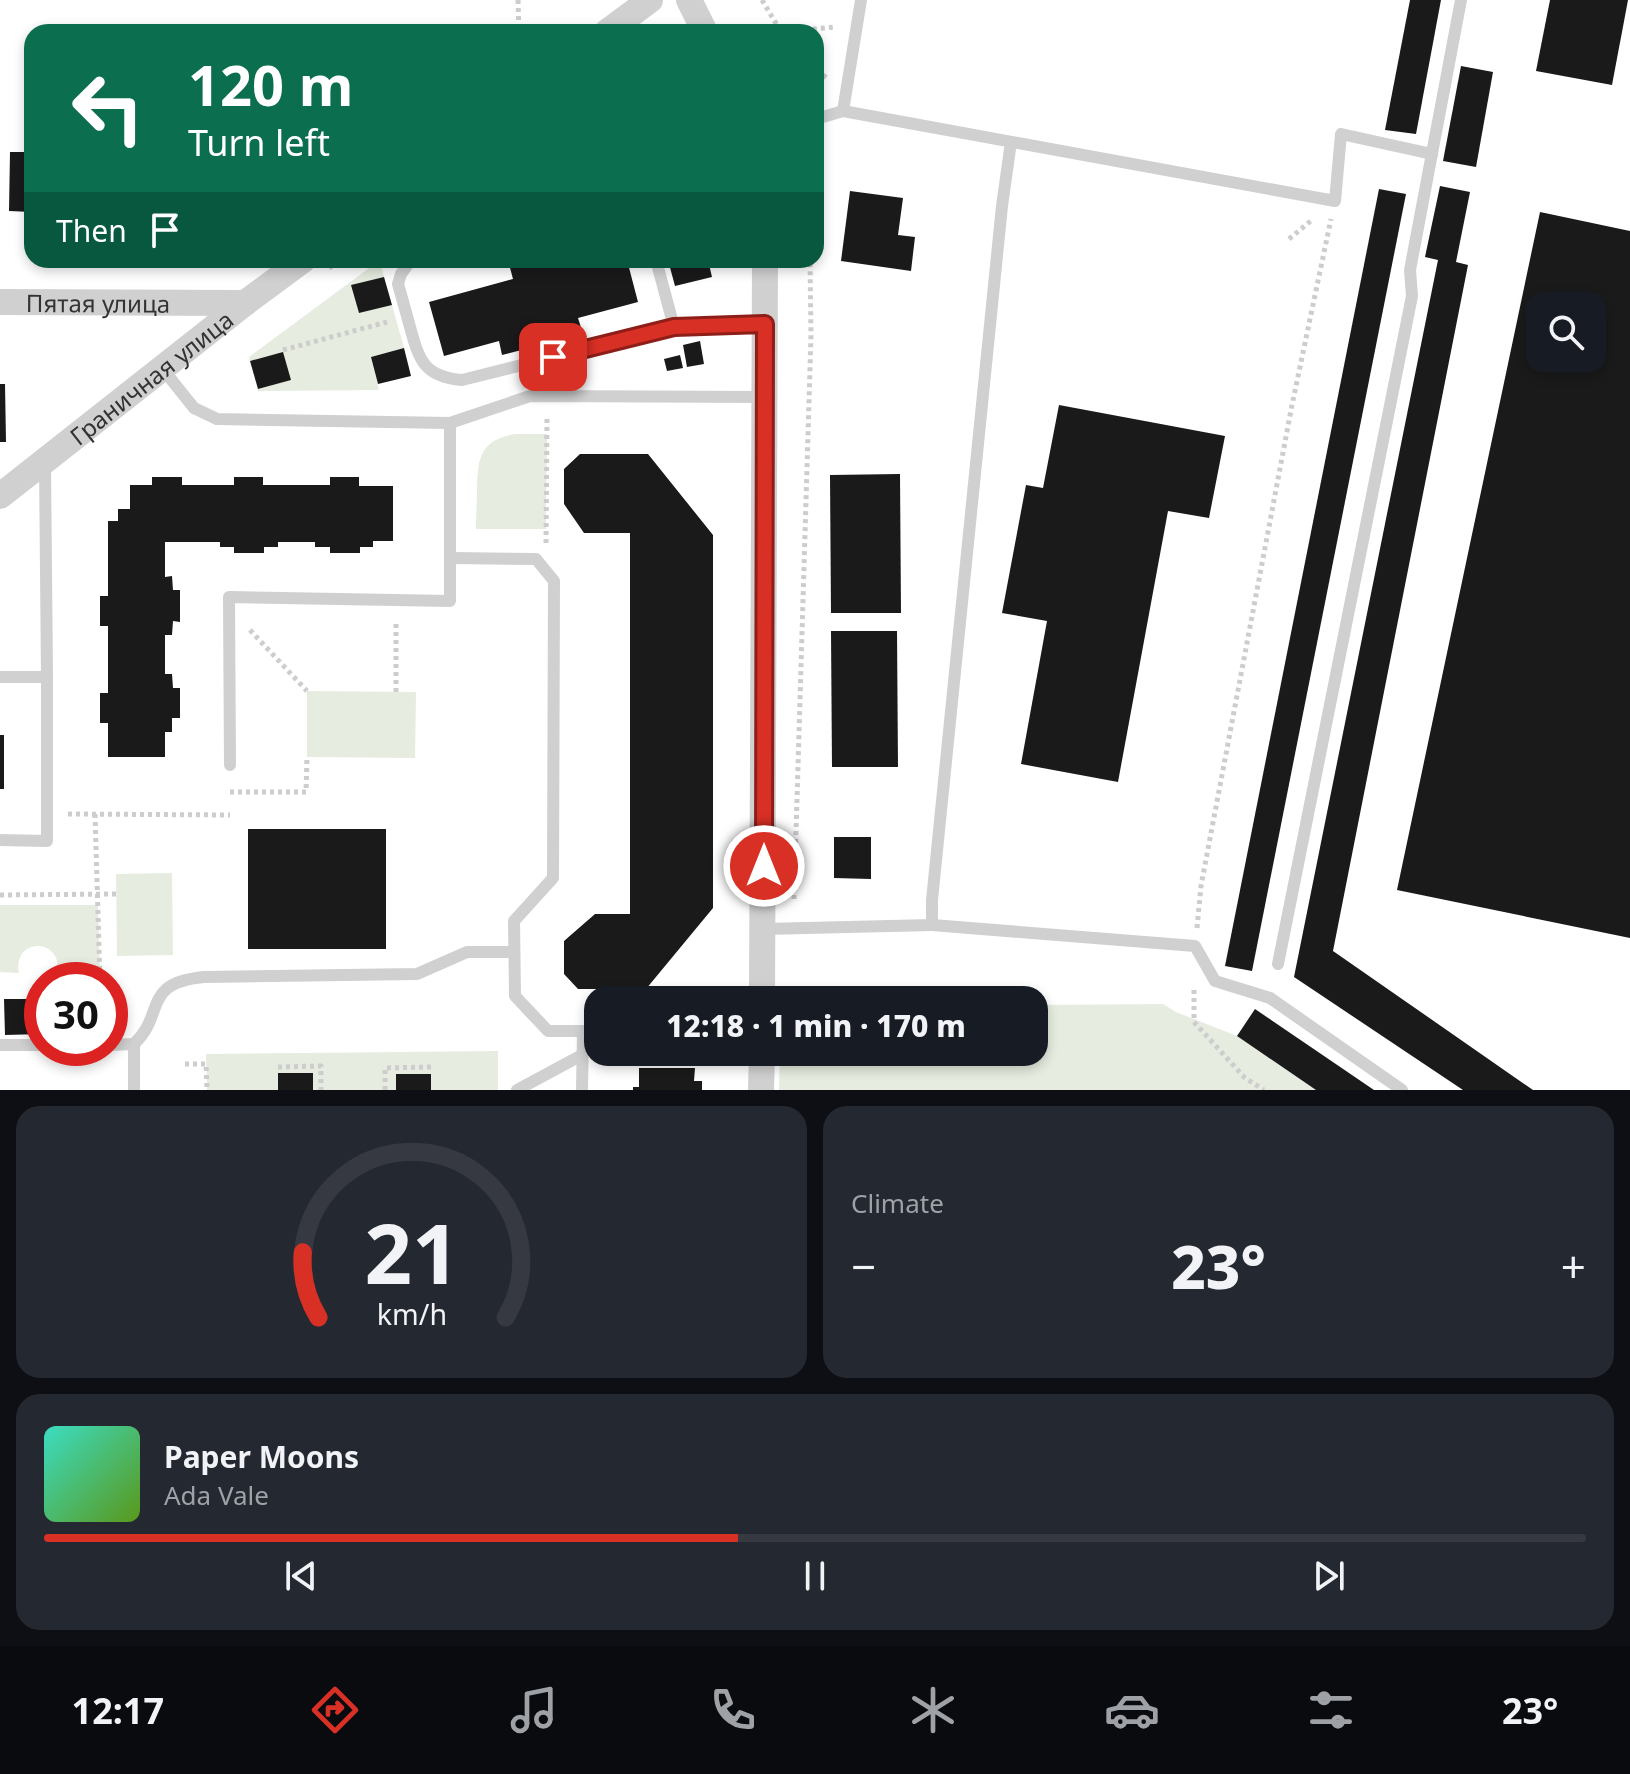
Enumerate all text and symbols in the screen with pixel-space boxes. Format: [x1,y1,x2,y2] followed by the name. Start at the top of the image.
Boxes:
[188,46,353,122] text: 120 m
[56,56,160,160] icon: left
[188,118,330,167] text: Turn left
[143,208,187,252] icon: arrive
[56,210,127,251] text: Then
[26,286,170,319] street label: Пятая улица
[1526,292,1606,372] map controls
[1526,292,1606,372] button: search
[62,302,239,452] street label: Граничная улица
[519,323,587,391] pin
[531,335,575,379] icon: arrive
[722,824,806,908] position arrow
[24,962,128,1066] speed limit sign: 30
[666,1005,966,1046] text: 12:18 · 1 min · 170 m
[851,1185,944,1221] text: Climate
[364,1195,459,1308] text: 21
[1171,1225,1266,1307] text: 23°
[851,1236,876,1296] text: −
[1561,1236,1586,1296] text: +
[376,1294,447,1333] text: km/h
[164,1436,359,1477] text: Paper Moons
[164,1477,269,1513] text: Ada Vale
[279,1554,323,1598] icon: previous
[793,1554,837,1598] icon: pause
[1307,1554,1351,1598] icon: next
[307,1682,363,1738] icon: directions
[506,1682,562,1738] icon: music
[705,1682,761,1738] icon: phone
[905,1682,961,1738] icon: climate
[1104,1682,1160,1738] icon: car
[1303,1682,1359,1738] icon: filters
[72,1686,164,1735] text: 12:17
[1502,1686,1558,1735] text: 23°

